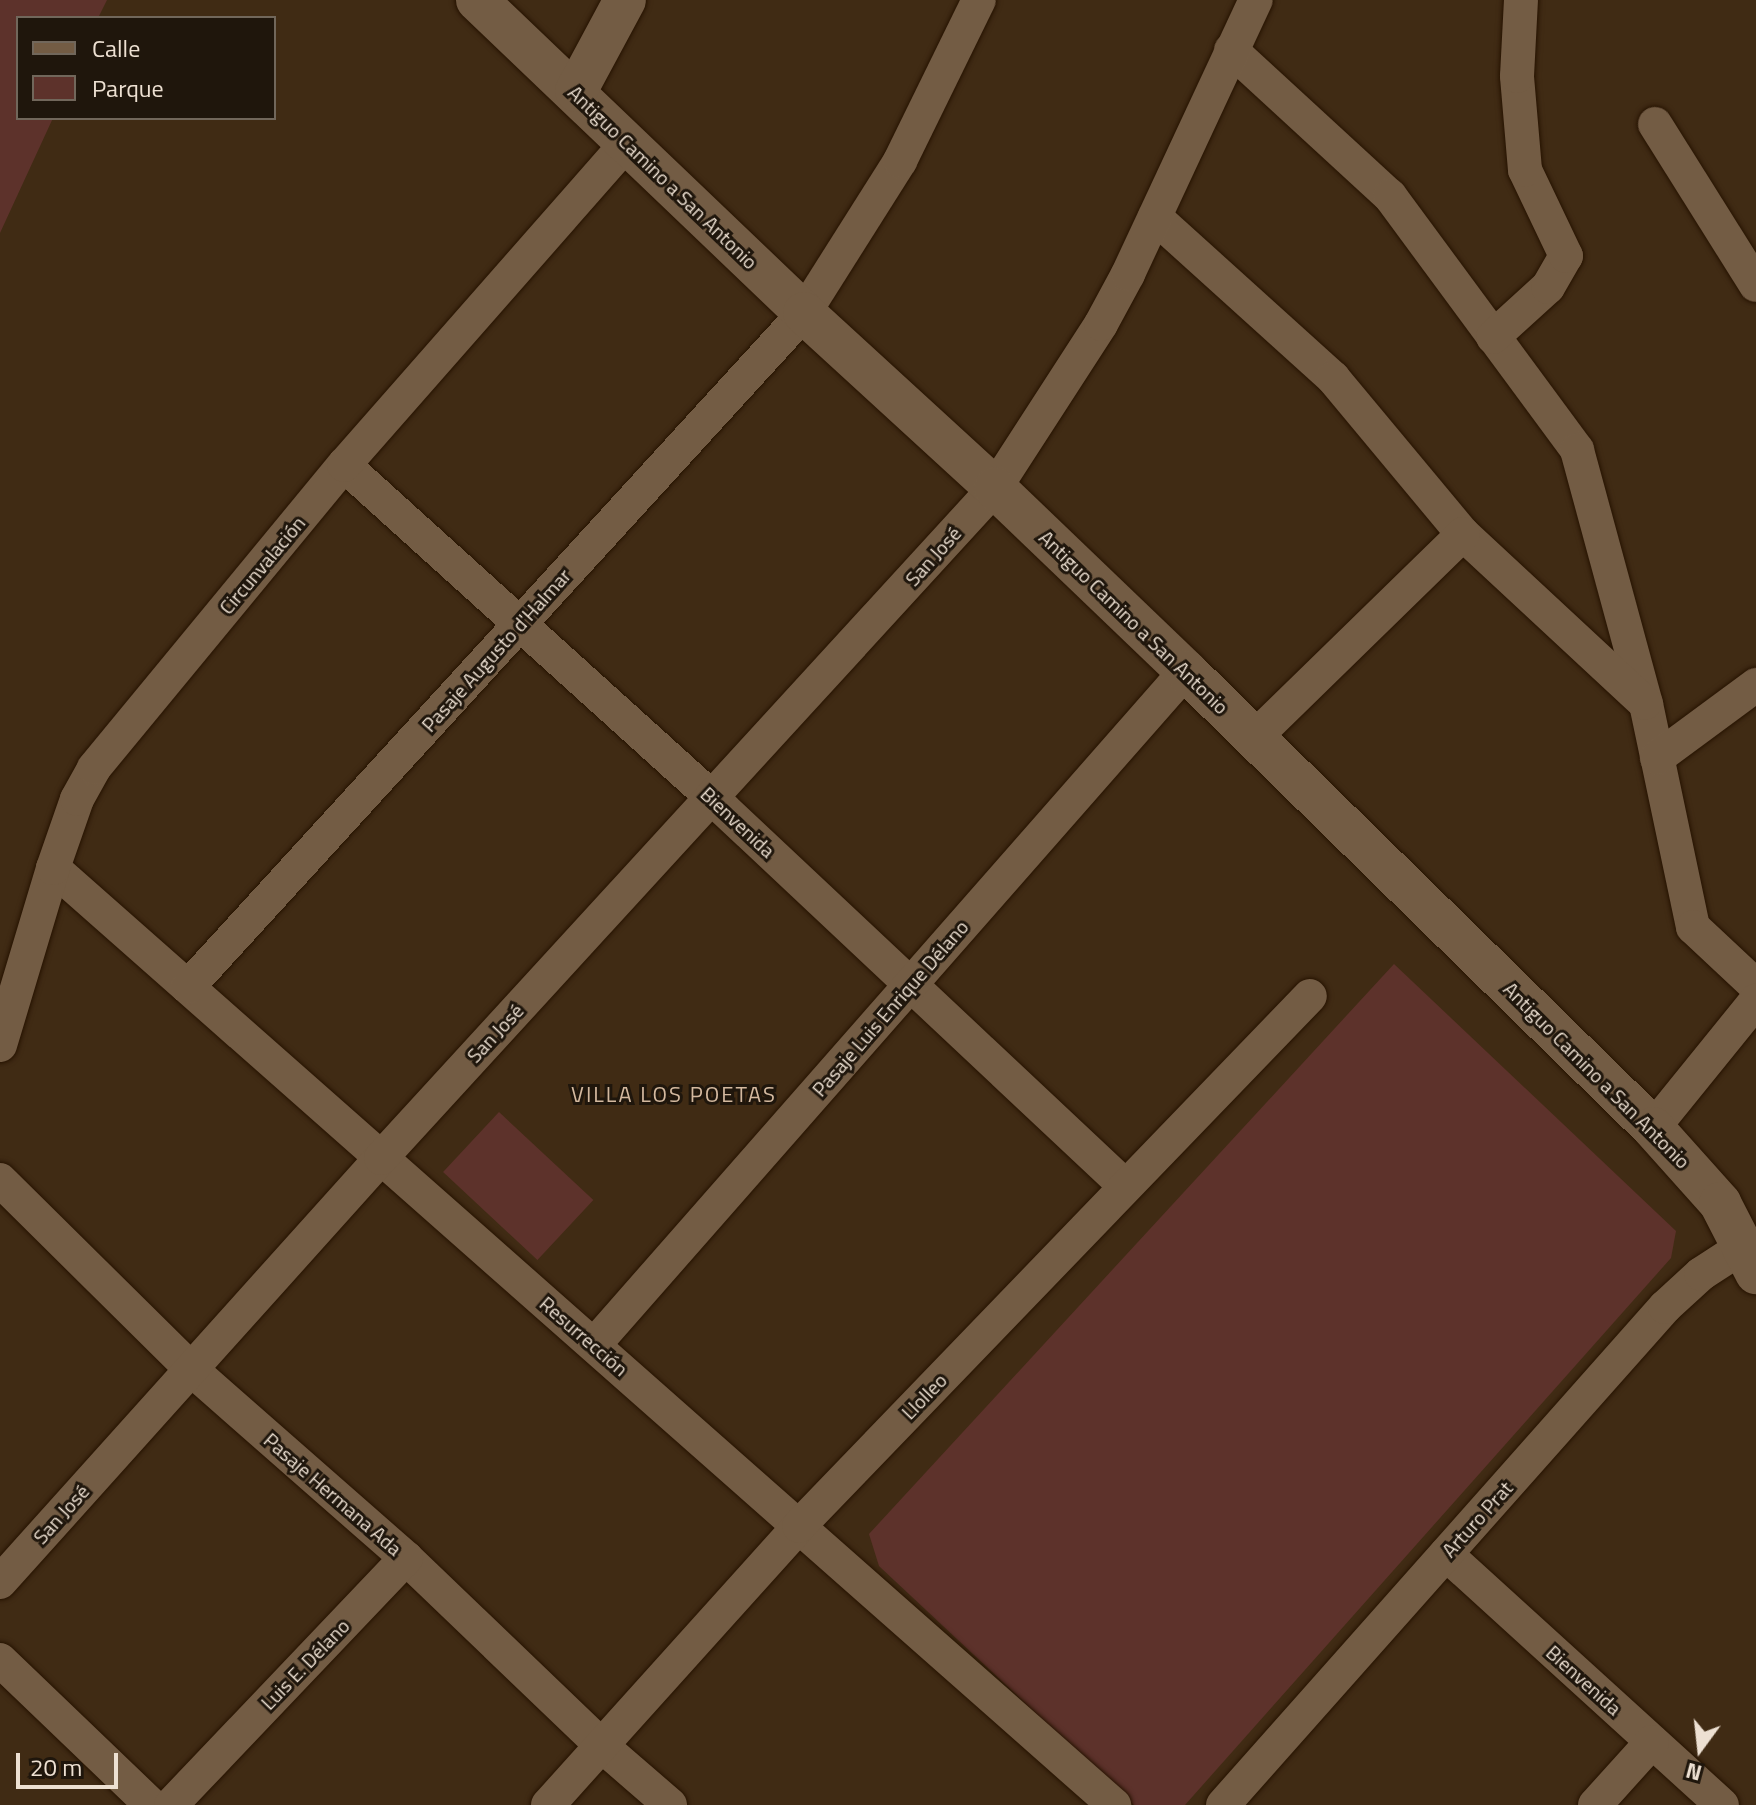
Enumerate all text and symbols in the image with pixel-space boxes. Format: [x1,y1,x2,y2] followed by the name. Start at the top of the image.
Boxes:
[16,16,276,120] legend
[92,30,140,66] text: Calle
[92,70,164,106] text: Parque
[563,80,763,274] street label: Antiguo Camino a San Antonio
[214,511,310,619] street label: Circunvalación
[900,521,966,591] street label: San José
[1034,525,1234,719] street label: Antiguo Camino a San Antonio
[416,563,576,737] street label: Pasaje Augusto d'Halmar
[696,782,780,862] street label: Bienvenida
[807,915,973,1101] street label: Pasaje Luis Enrique Délano
[1499,977,1695,1173] street label: Antiguo Camino a San Antonio
[462,999,528,1067] street label: San José
[571,1082,777,1108] district label: VILLA LOS POETAS
[535,1291,633,1381] street label: Resurrección
[896,1368,952,1424] street label: Llolleo
[259,1428,407,1560] street label: Pasaje Hermana Ada
[1437,1476,1517,1562] street label: Arturo Prat
[28,1479,94,1549] street label: San José
[256,1614,354,1714] street label: Luis E. Délano
[1542,1640,1626,1720] street label: Bienvenida
[1660,1709,1740,1789] north arrow
[20,1737,122,1787] scale bar
[30,1749,82,1785] text: 20 m
[1682,1754,1706,1791] text: N

